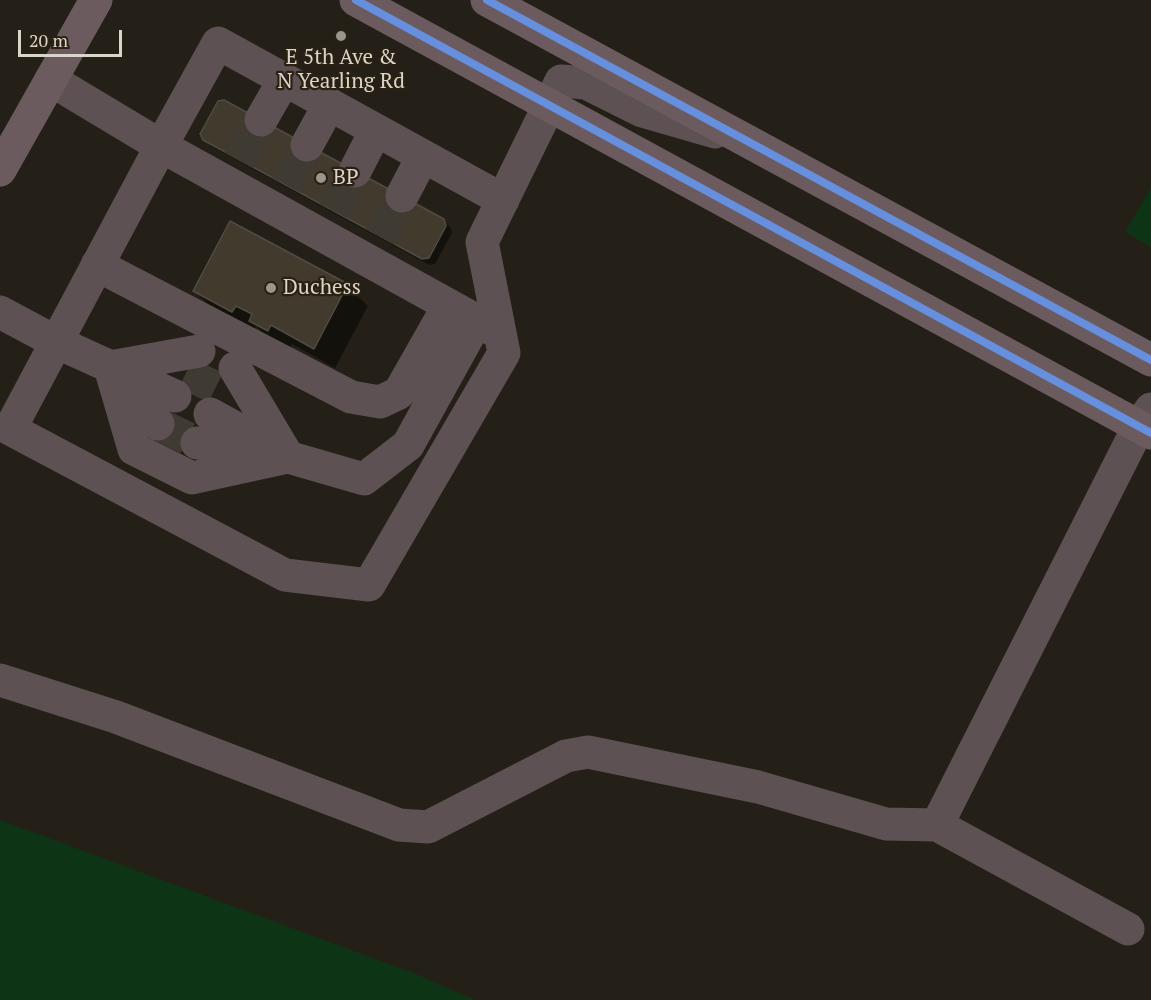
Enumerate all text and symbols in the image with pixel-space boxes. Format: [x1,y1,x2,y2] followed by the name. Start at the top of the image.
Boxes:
[21,18,124,56] scale bar
[29,28,68,52] text: 20 m
[334,29,348,43] marker: E 5th Ave & N Yearling Rd
[277,45,405,95] place label: E 5th Ave & N Yearling Rd
[333,165,358,191] place label: BP
[314,171,328,185] marker: BP
[283,275,361,301] place label: Duchess
[264,281,278,295] marker: Duchess

